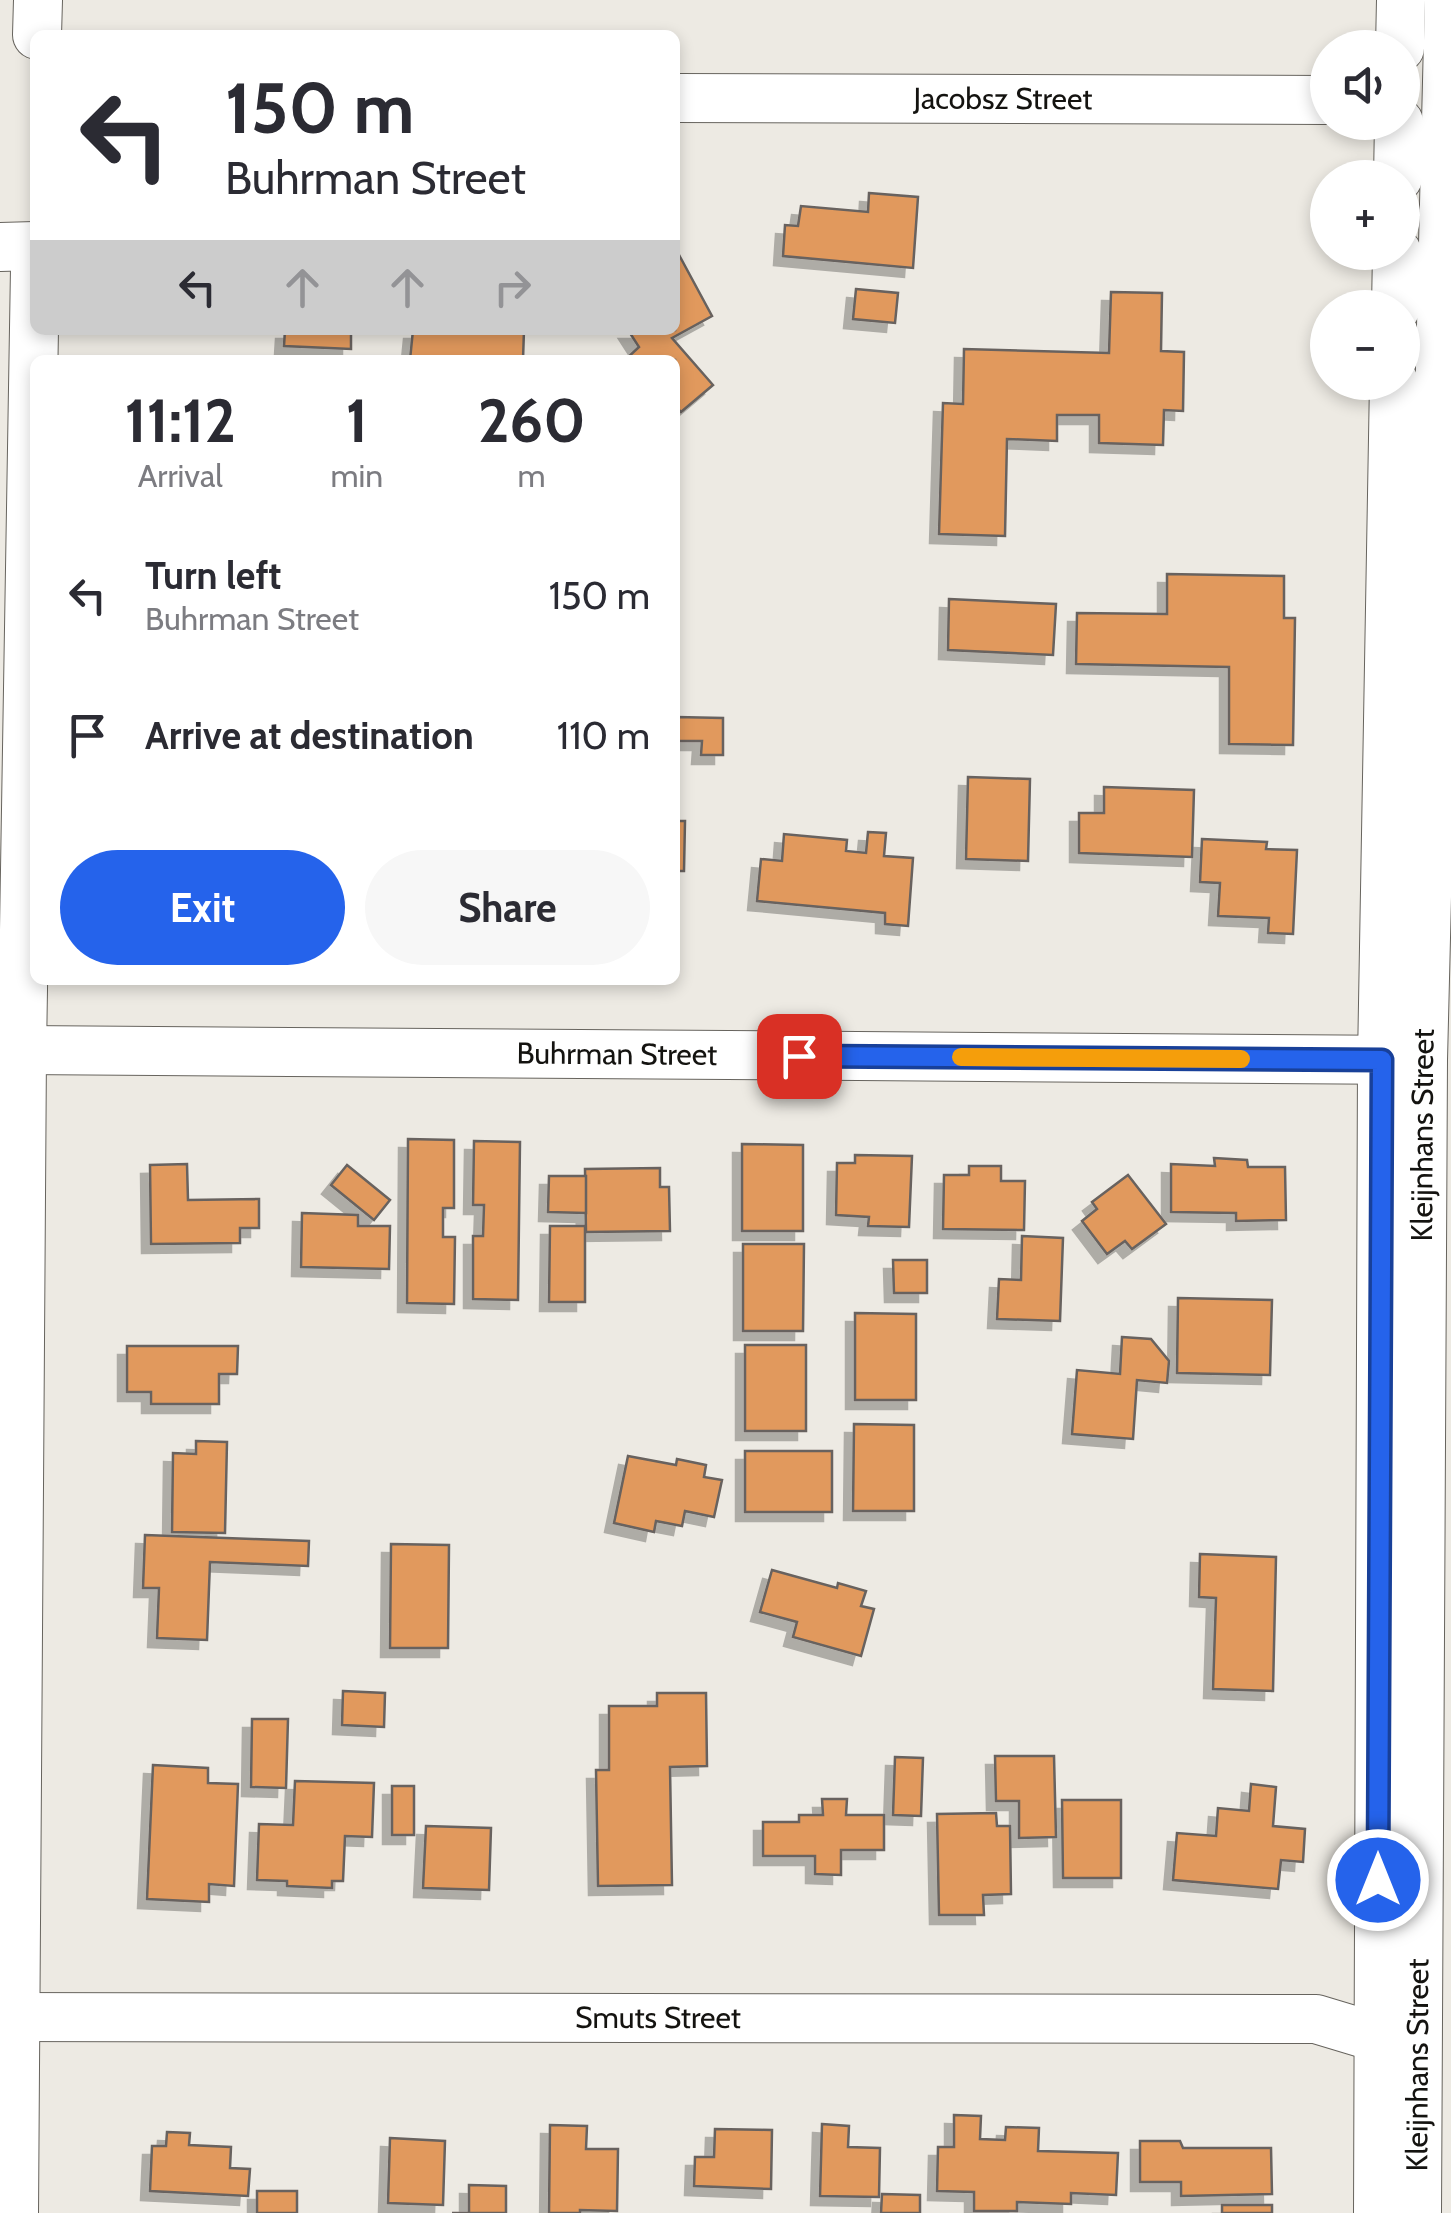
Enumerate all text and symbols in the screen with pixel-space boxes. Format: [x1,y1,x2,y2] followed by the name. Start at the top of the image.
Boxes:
[1310,30,1420,400] map controls
[1310,30,1420,140] button: sound
[225,65,414,151] text: 150 m
[60,70,190,200] icon: left
[913,80,1092,117] street label: Jacobsz Street
[225,151,526,205] text: Buhrman Street
[1310,160,1420,270] button: +
[170,260,225,315] icon: left
[275,260,330,315] icon: ahead
[380,260,435,315] icon: ahead
[485,260,540,315] icon: right
[1310,290,1420,400] button: −
[124,384,236,457] text: 11:12
[346,384,368,457] text: 1
[478,384,586,457] text: 260
[138,456,223,495] text: Arrival
[330,456,383,495] text: min
[518,456,546,495] text: m
[145,552,281,599] text: Turn left
[60,568,115,623] icon: left
[549,572,650,619] text: 150 m
[145,599,359,638] text: Buhrman Street
[60,708,115,763] icon: arrive
[145,712,474,759] text: Arrive at destination
[557,712,650,759] text: 110 m
[60,850,345,965] button: Exit
[365,850,650,965] button: Share
[757,1014,842,1099] pin
[1403,1028,1442,1241] street label: Kleijnhans Street
[772,1029,827,1084] icon: arrive
[517,1035,717,1073] street label: Buhrman Street
[1326,1828,1430,1932] position arrow
[1398,1959,1436,2171] street label: Kleijnhans Street
[575,1999,741,2036] street label: Smuts Street

